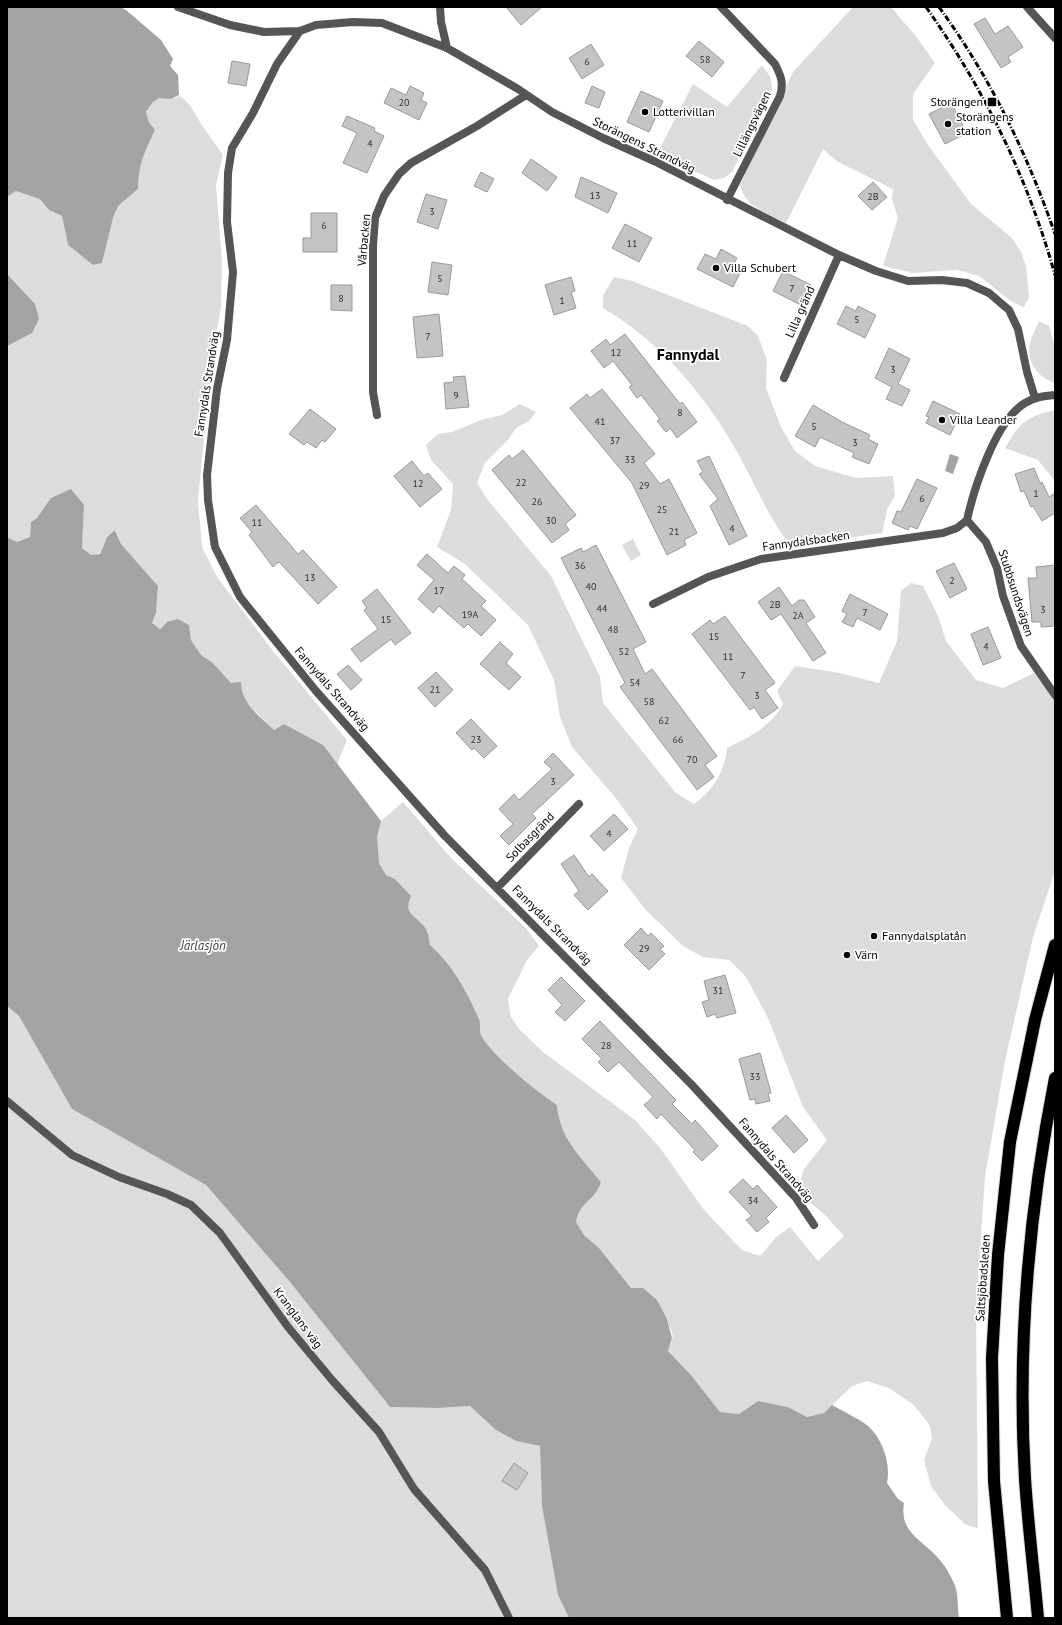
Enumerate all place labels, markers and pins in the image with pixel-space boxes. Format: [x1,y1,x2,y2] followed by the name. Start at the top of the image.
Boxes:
[931,94,983,109] place label: Storängen
[986,96,998,108] marker: Storängen
[653,104,715,119] place label: Lotterivillan
[640,107,650,117] marker: Lotterivillan
[956,109,1014,138] place label: Storängens station
[943,119,953,129] marker: Storängens station
[723,260,796,275] place label: Villa Schubert
[711,263,721,273] marker: Villa Schubert
[949,412,1017,427] place label: Villa Leander
[937,415,947,425] marker: Villa Leander
[882,928,966,943] place label: Fannydalsplatån
[869,931,879,941] marker: Fannydalsplatån
[854,947,878,962] place label: Värn
[842,950,852,960] marker: Värn

